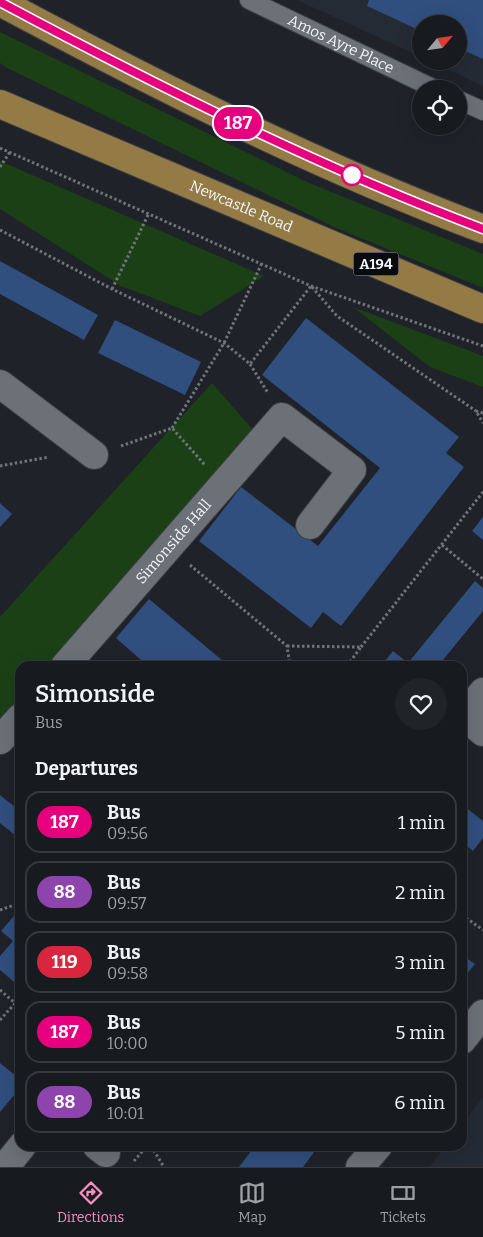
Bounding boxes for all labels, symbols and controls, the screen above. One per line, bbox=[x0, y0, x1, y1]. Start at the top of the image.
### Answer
street label: Amos Ayre Place bbox=[285, 11, 397, 77]
north arrow bbox=[412, 15, 468, 70]
map controls bbox=[412, 15, 467, 135]
button: locate bbox=[412, 80, 467, 135]
line badge: 187 bbox=[209, 107, 267, 139]
text: 187 bbox=[224, 112, 252, 134]
unlabelled marker bbox=[341, 164, 363, 186]
street label: Newcastle Road bbox=[187, 177, 296, 236]
road number: A194 bbox=[354, 252, 398, 276]
street label: Simonside Hall bbox=[132, 496, 215, 587]
button: heart bbox=[395, 678, 447, 730]
text: Simonside bbox=[35, 680, 155, 708]
text: Bus bbox=[35, 713, 63, 732]
text: Departures bbox=[35, 757, 138, 780]
text: Bus bbox=[107, 801, 141, 824]
text: 187 bbox=[50, 811, 79, 833]
text: 1 min bbox=[398, 811, 445, 834]
text: 09:56 bbox=[107, 824, 148, 843]
text: Bus bbox=[107, 871, 141, 894]
text: 88 bbox=[54, 881, 75, 903]
text: 2 min bbox=[395, 881, 445, 904]
text: 09:57 bbox=[107, 894, 146, 913]
text: Bus bbox=[107, 941, 141, 964]
text: 119 bbox=[51, 951, 78, 973]
text: 3 min bbox=[395, 951, 445, 974]
text: 09:58 bbox=[107, 964, 148, 983]
text: Bus bbox=[107, 1011, 141, 1034]
text: 187 bbox=[50, 1021, 79, 1043]
text: 5 min bbox=[395, 1021, 445, 1044]
text: 10:00 bbox=[107, 1034, 148, 1053]
text: Bus bbox=[107, 1081, 141, 1104]
text: 88 bbox=[54, 1091, 75, 1113]
text: 6 min bbox=[394, 1091, 445, 1114]
text: 10:01 bbox=[107, 1104, 144, 1123]
tab: Directions bbox=[57, 1179, 124, 1226]
tab: Map bbox=[238, 1179, 266, 1226]
tab: Tickets bbox=[380, 1179, 426, 1226]

